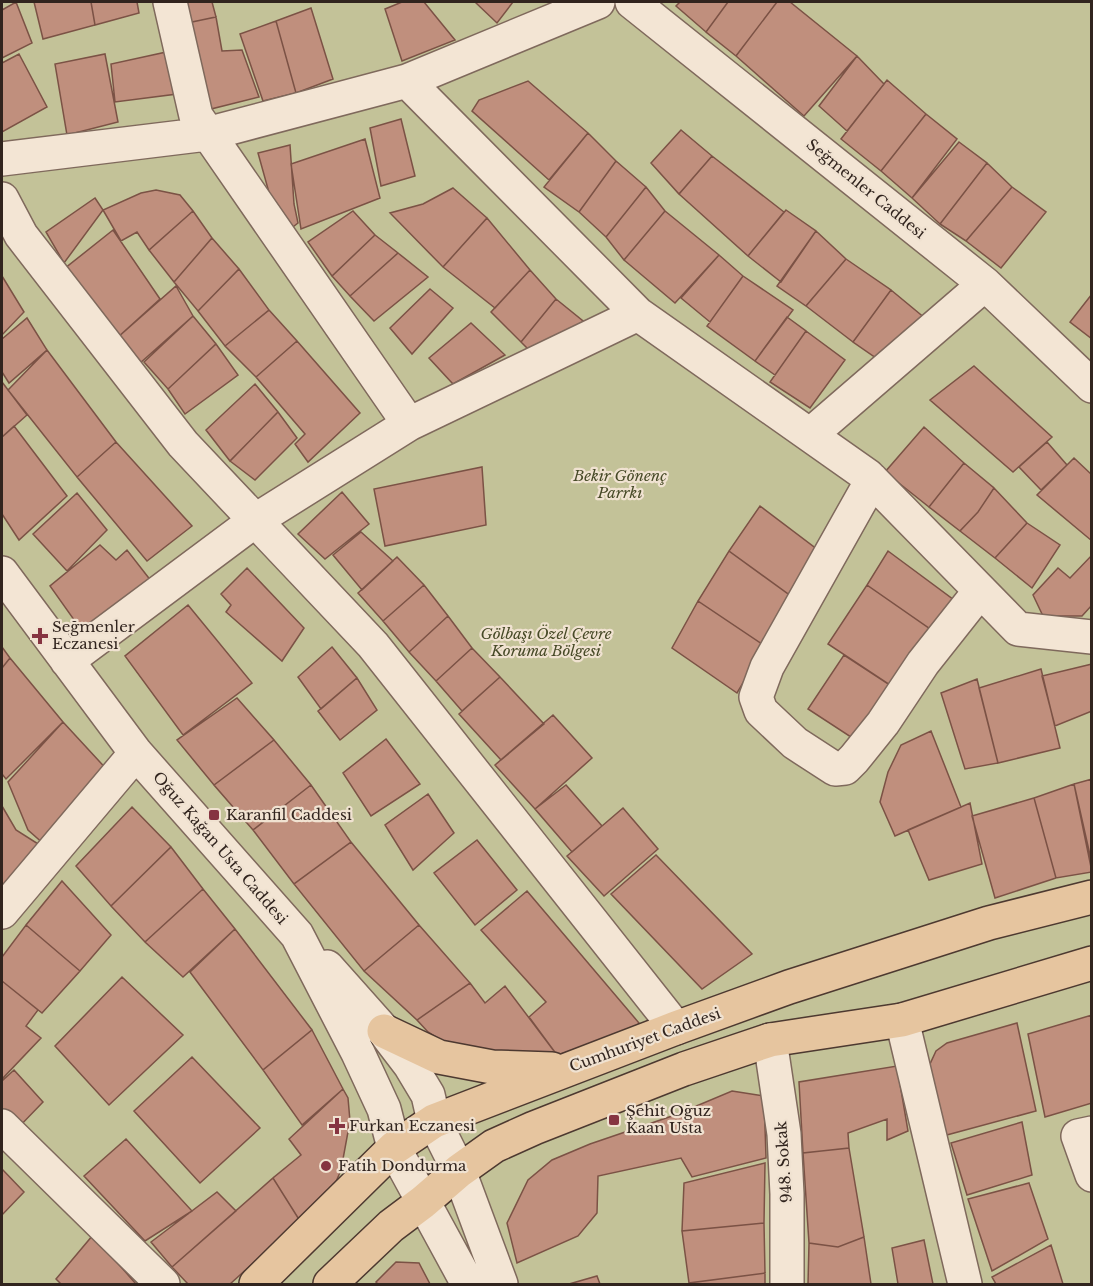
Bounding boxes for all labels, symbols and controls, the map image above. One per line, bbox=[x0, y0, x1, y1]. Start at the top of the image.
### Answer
street label: Seğmenler Caddesi bbox=[803, 135, 930, 243]
park label: Bekir Gönenç Parrkı bbox=[572, 466, 667, 502]
place label: Seğmenler Eczanesi bbox=[52, 617, 136, 653]
park label: Gölbaşı Özel Çevre Koruma Bölgesi bbox=[481, 624, 612, 660]
marker: Seğmenler Eczanesi bbox=[33, 629, 47, 643]
street label: Oğuz Kağan Usta Caddesi bbox=[149, 767, 292, 928]
place label: Karanfil Caddesi bbox=[226, 805, 352, 824]
marker: Karanfil Caddesi bbox=[207, 808, 221, 822]
street label: Cumhuriyet Caddesi bbox=[567, 1003, 723, 1076]
place label: Şehit Oğuz Kaan Usta bbox=[626, 1101, 711, 1137]
marker: Şehit Oğuz Kaan Usta bbox=[607, 1113, 621, 1127]
place label: Furkan Eczanesi bbox=[349, 1116, 475, 1135]
marker: Furkan Eczanesi bbox=[330, 1119, 344, 1133]
street label: 948. Sokak bbox=[771, 1120, 796, 1204]
place label: Fatih Dondurma bbox=[338, 1156, 467, 1175]
marker: Fatih Dondurma bbox=[319, 1159, 333, 1173]

